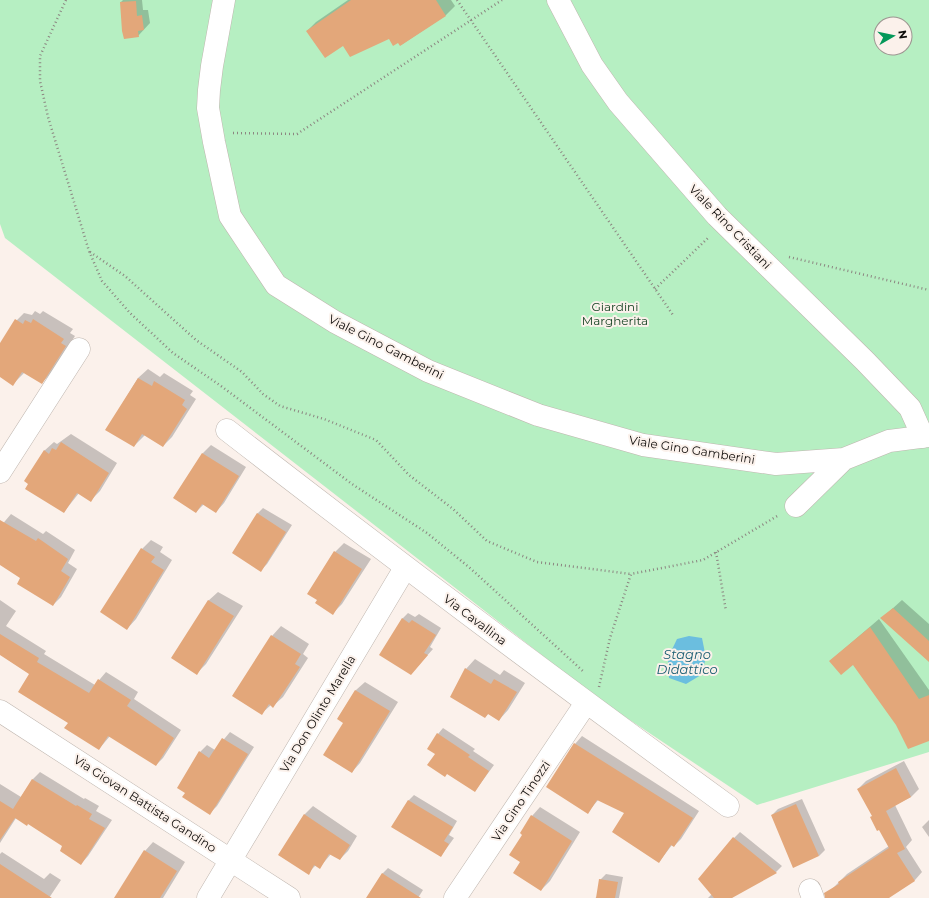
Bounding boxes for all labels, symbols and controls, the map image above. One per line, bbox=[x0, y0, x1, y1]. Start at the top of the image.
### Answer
north arrow bbox=[873, 16, 913, 56]
text: N bbox=[895, 29, 910, 40]
street label: Viale Rino Cristiani bbox=[686, 181, 775, 272]
park label: Giardini Margherita bbox=[582, 299, 648, 328]
street label: Viale Gino Gamberini bbox=[326, 311, 446, 382]
street label: Viale Gino Gamberini bbox=[628, 432, 756, 467]
street label: Via Cavallina bbox=[441, 591, 510, 648]
water label: Stagno Didattico bbox=[656, 646, 718, 677]
street label: Via Don Olinto Marella bbox=[277, 652, 359, 775]
street label: Via Giovan Battista Gandino bbox=[71, 752, 219, 855]
street label: Via Gino Tinozzi bbox=[488, 758, 553, 844]

